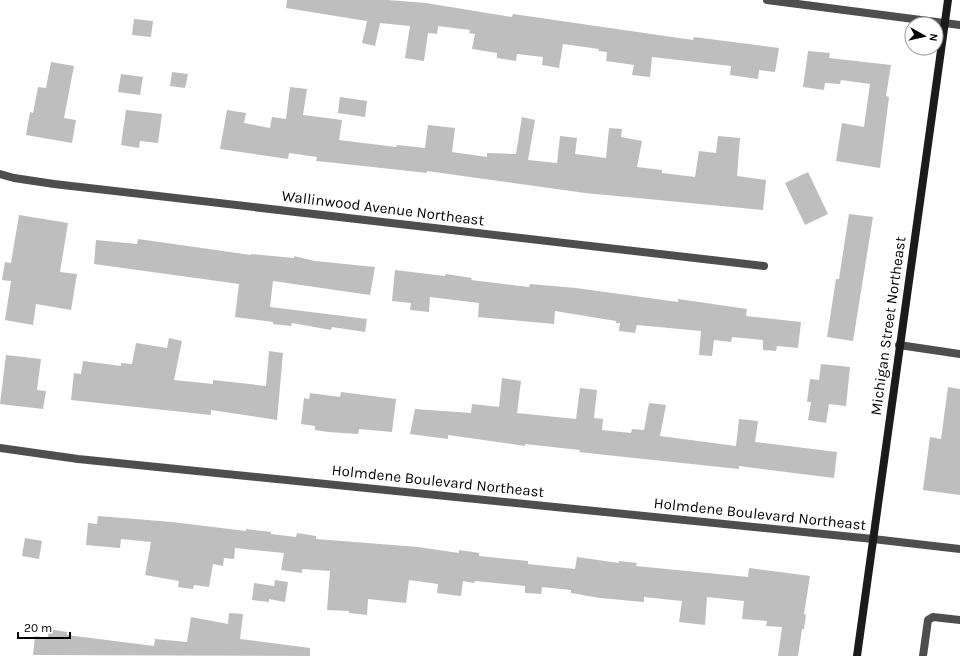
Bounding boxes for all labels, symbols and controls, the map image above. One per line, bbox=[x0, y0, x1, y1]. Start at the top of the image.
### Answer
north arrow bbox=[904, 16, 944, 56]
text: N bbox=[926, 33, 940, 42]
street label: Wallinwood Avenue Northeast bbox=[281, 187, 486, 229]
street label: Michigan Street Northeast bbox=[867, 235, 910, 417]
street label: Holmdene Boulevard Northeast bbox=[331, 461, 546, 501]
street label: Holmdene Boulevard Northeast bbox=[653, 494, 868, 534]
scale bar bbox=[18, 614, 70, 640]
text: 20 m bbox=[24, 621, 52, 635]

